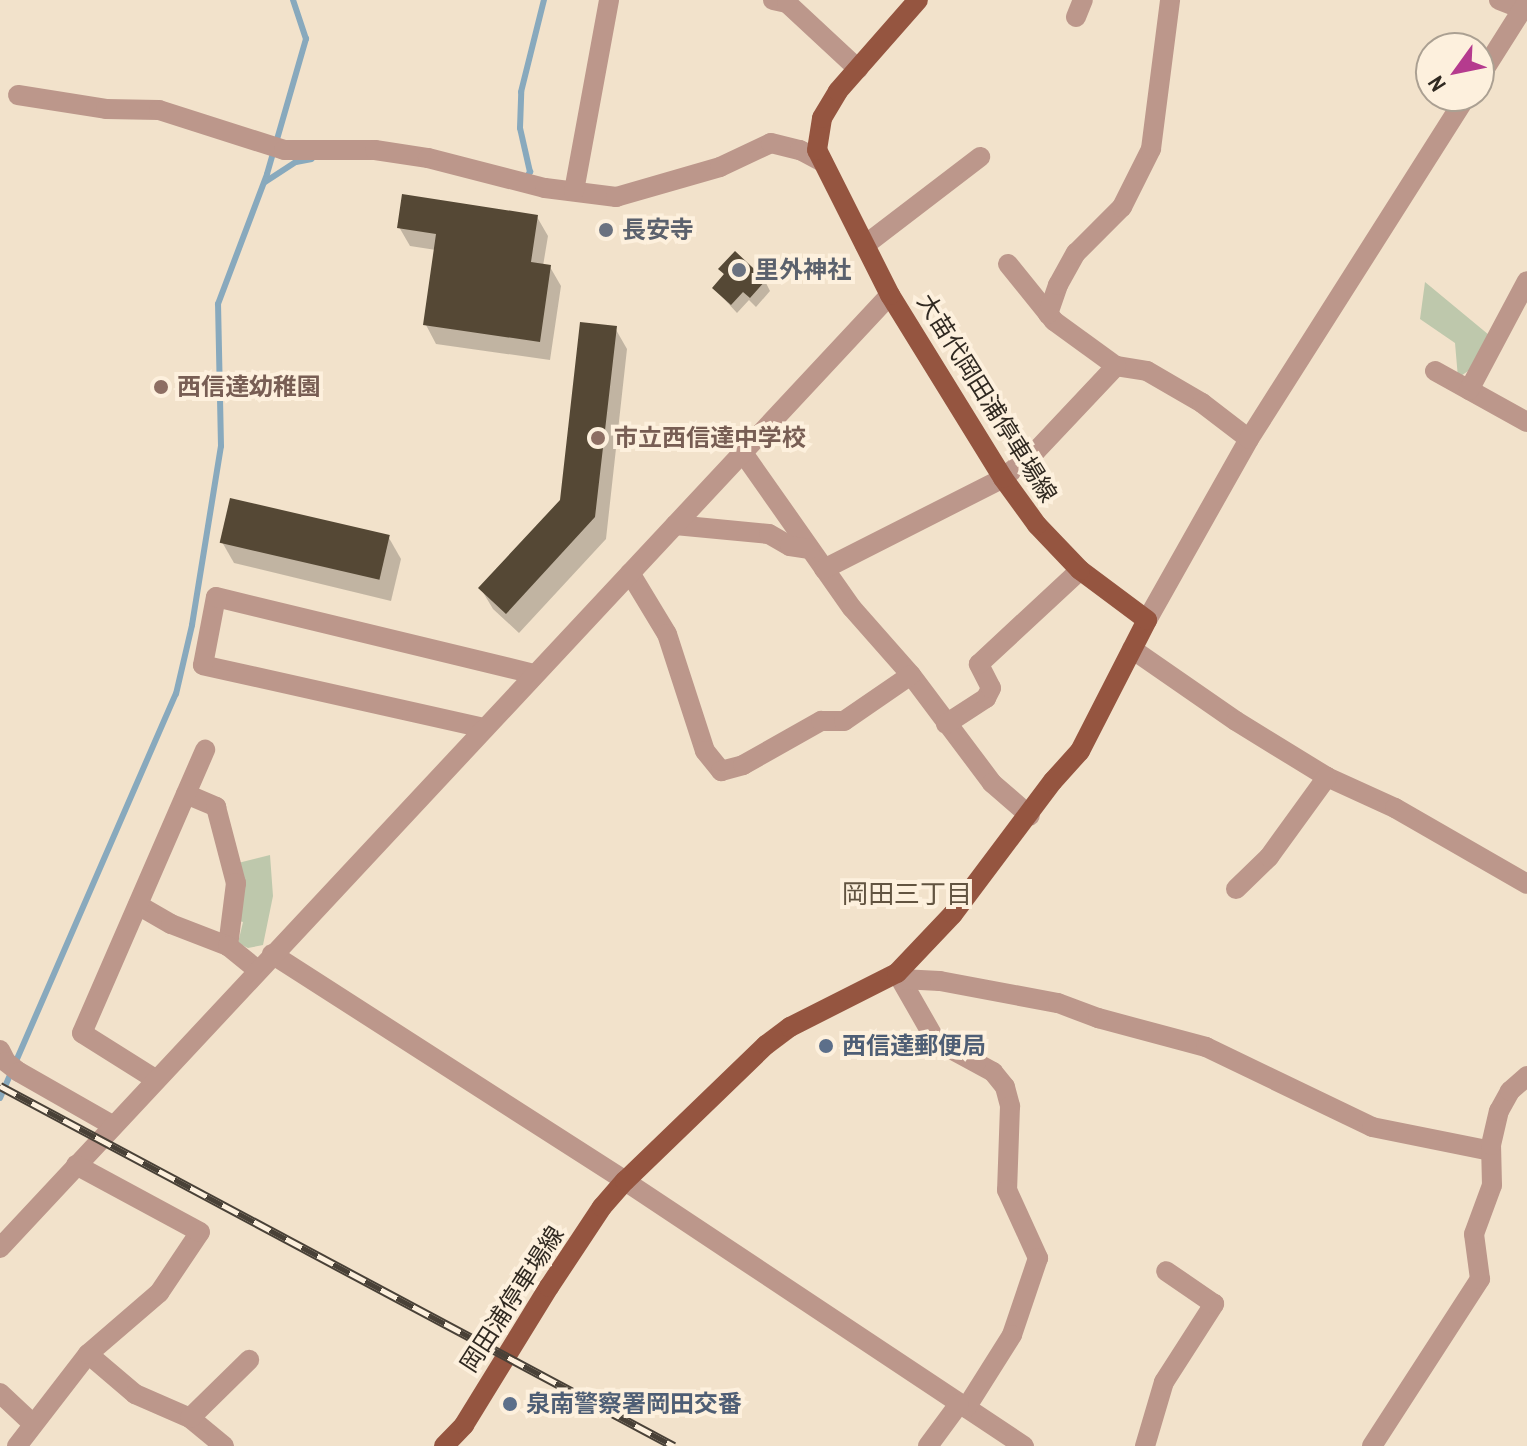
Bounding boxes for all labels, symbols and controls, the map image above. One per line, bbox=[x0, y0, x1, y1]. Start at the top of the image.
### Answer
north arrow bbox=[1415, 32, 1495, 112]
text: N bbox=[1420, 70, 1453, 98]
place label: 長安寺 bbox=[622, 216, 694, 244]
marker: 長安寺 bbox=[597, 221, 615, 239]
place label: 里外神社 bbox=[755, 256, 851, 284]
marker: 里外神社 bbox=[730, 261, 748, 279]
street label: 大苗代岡田浦停車場線 bbox=[911, 289, 1063, 507]
place label: 西信達幼稚園 bbox=[177, 373, 321, 401]
marker: 西信達幼稚園 bbox=[152, 378, 170, 396]
place label: 市立西信達中学校 bbox=[614, 424, 806, 452]
marker: 市立西信達中学校 bbox=[589, 429, 607, 447]
district label: 岡田三丁目 bbox=[842, 878, 972, 910]
place label: 西信達郵便局 bbox=[842, 1032, 986, 1060]
marker: 西信達郵便局 bbox=[817, 1037, 835, 1055]
street label: 岡田浦停車場線 bbox=[454, 1221, 570, 1377]
place label: 泉南警察署岡田交番 bbox=[526, 1390, 742, 1418]
marker: 泉南警察署岡田交番 bbox=[501, 1395, 519, 1413]

